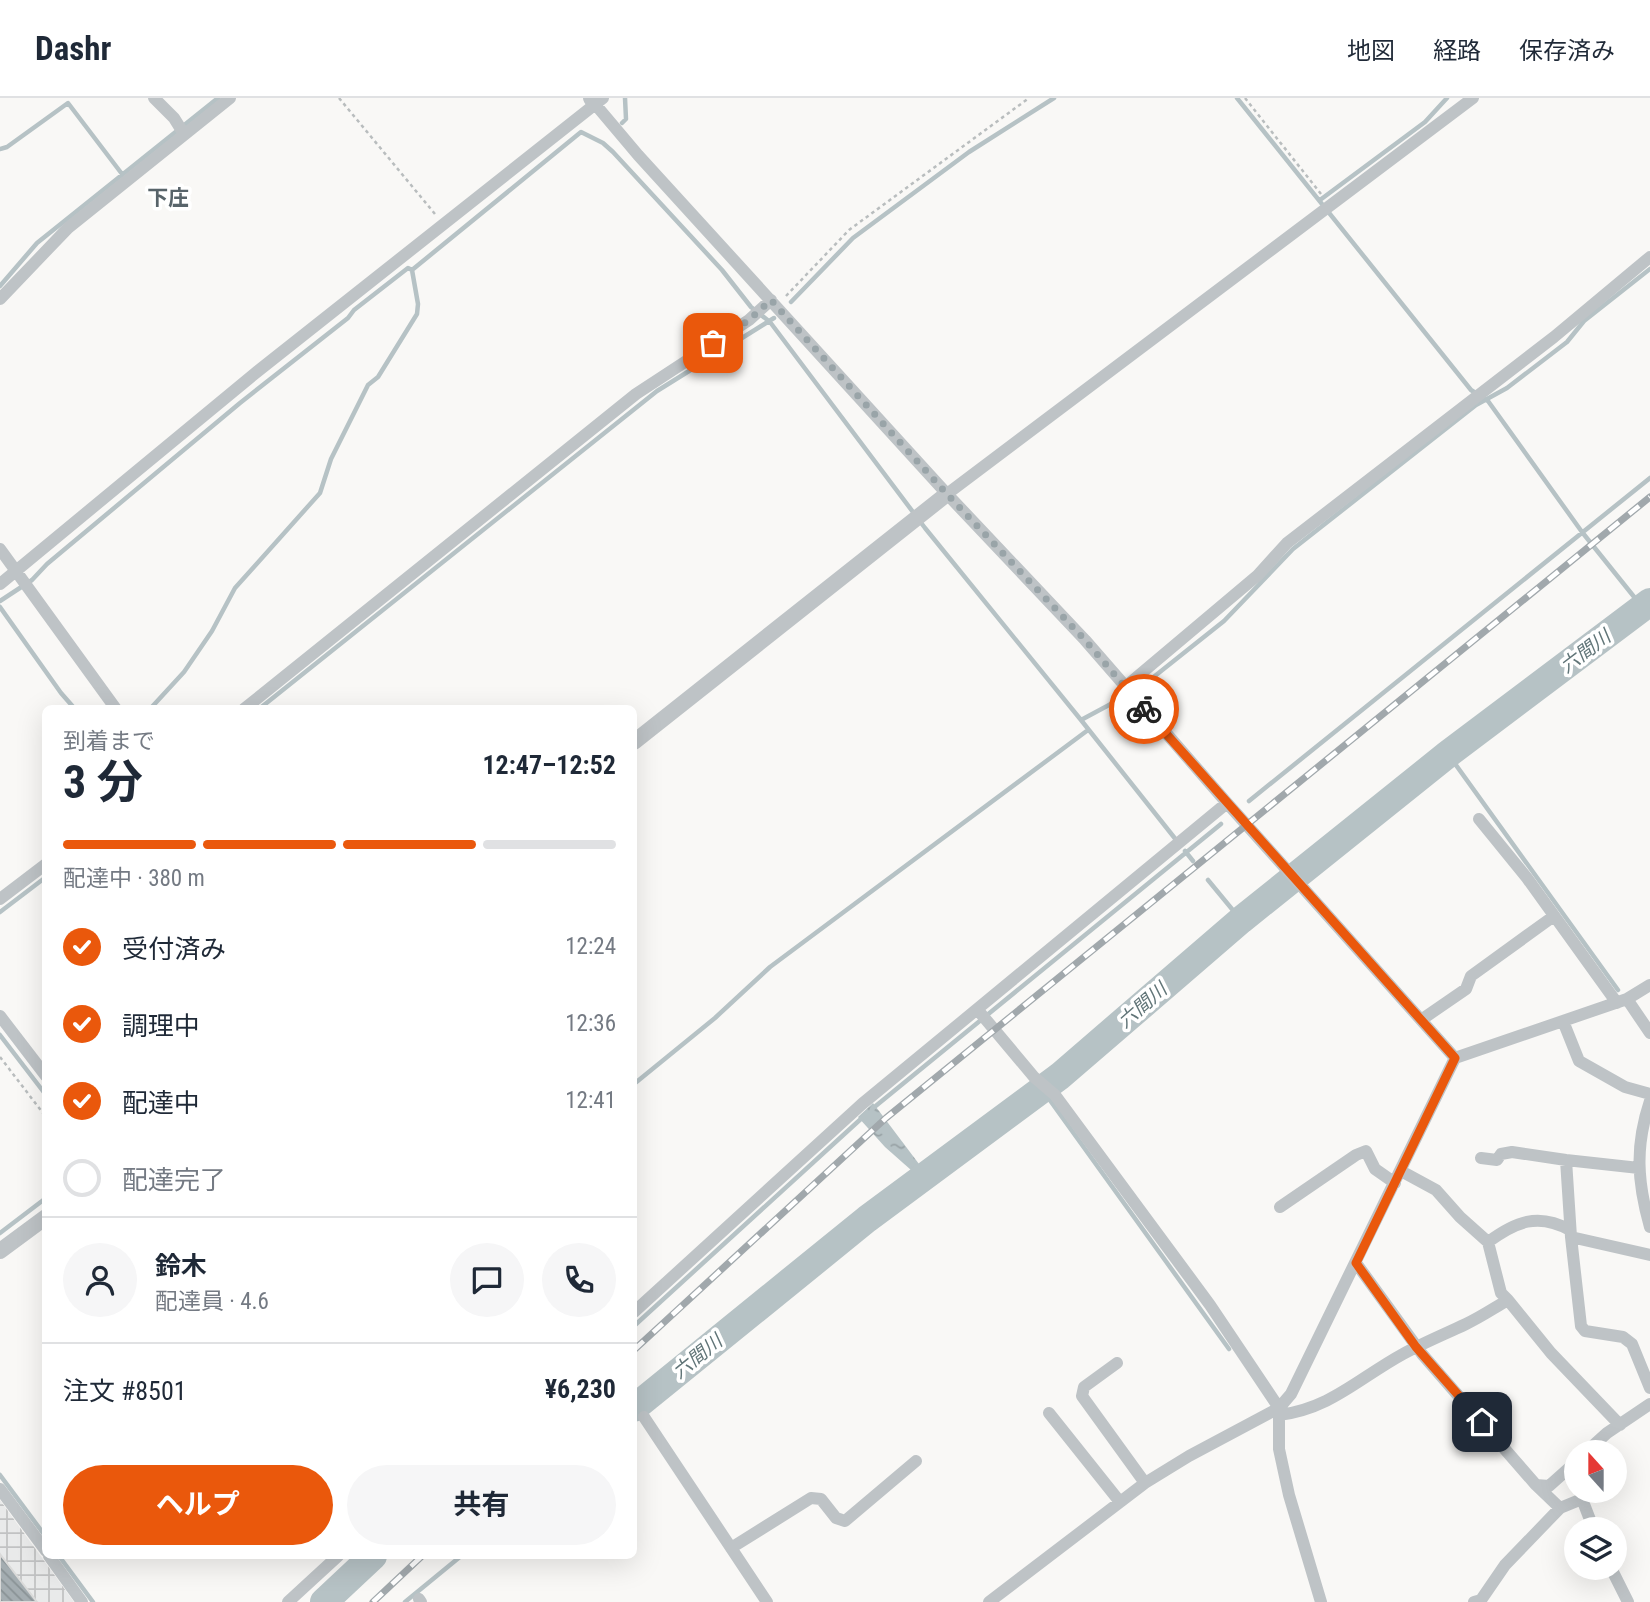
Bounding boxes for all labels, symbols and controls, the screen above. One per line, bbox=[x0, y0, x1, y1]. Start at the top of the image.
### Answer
text: Dashr bbox=[35, 29, 111, 68]
text: 地図 bbox=[1347, 37, 1395, 65]
text: 経路 bbox=[1433, 37, 1481, 65]
text: 保存済み bbox=[1519, 37, 1615, 65]
district label: 下庄 bbox=[147, 186, 189, 210]
pin bbox=[683, 313, 743, 373]
icon: bag bbox=[694, 324, 732, 362]
water label: 六間川 bbox=[1556, 624, 1617, 678]
courier bbox=[1109, 674, 1179, 744]
icon: bike bbox=[1125, 690, 1163, 728]
text: 到着まで bbox=[63, 728, 155, 755]
text: 12:47–12:52 bbox=[482, 750, 616, 780]
text: 3 分 bbox=[63, 755, 143, 809]
text: 配達中 · 380 m bbox=[63, 865, 205, 892]
icon: check bbox=[63, 928, 101, 966]
text: 12:24 bbox=[565, 933, 616, 960]
text: 受付済み bbox=[122, 934, 226, 964]
water label: 六間川 bbox=[1113, 977, 1173, 1033]
icon: check bbox=[63, 1005, 101, 1043]
text: 12:36 bbox=[565, 1010, 616, 1037]
text: 調理中 bbox=[122, 1011, 200, 1041]
icon: check bbox=[63, 1082, 101, 1120]
text: 12:41 bbox=[565, 1087, 616, 1114]
text: 配達中 bbox=[122, 1088, 200, 1118]
text: 配達完了 bbox=[122, 1165, 226, 1195]
button: person bbox=[63, 1243, 137, 1317]
button: chat bbox=[450, 1243, 524, 1317]
button: phone bbox=[542, 1243, 616, 1317]
text: 鈴木 bbox=[155, 1251, 207, 1281]
text: 配達員 · 4.6 bbox=[155, 1288, 269, 1315]
water label: 六間川 bbox=[668, 1328, 728, 1383]
text: ¥6,230 bbox=[545, 1374, 616, 1404]
text: 注文 #8501 bbox=[63, 1376, 187, 1406]
pin bbox=[1452, 1392, 1512, 1452]
icon: home bbox=[1463, 1403, 1501, 1441]
north arrow bbox=[1564, 1440, 1628, 1503]
map controls bbox=[1564, 1440, 1627, 1580]
button: ヘルプ bbox=[63, 1465, 333, 1545]
button: 共有 bbox=[347, 1465, 616, 1545]
button: layers bbox=[1564, 1517, 1627, 1580]

